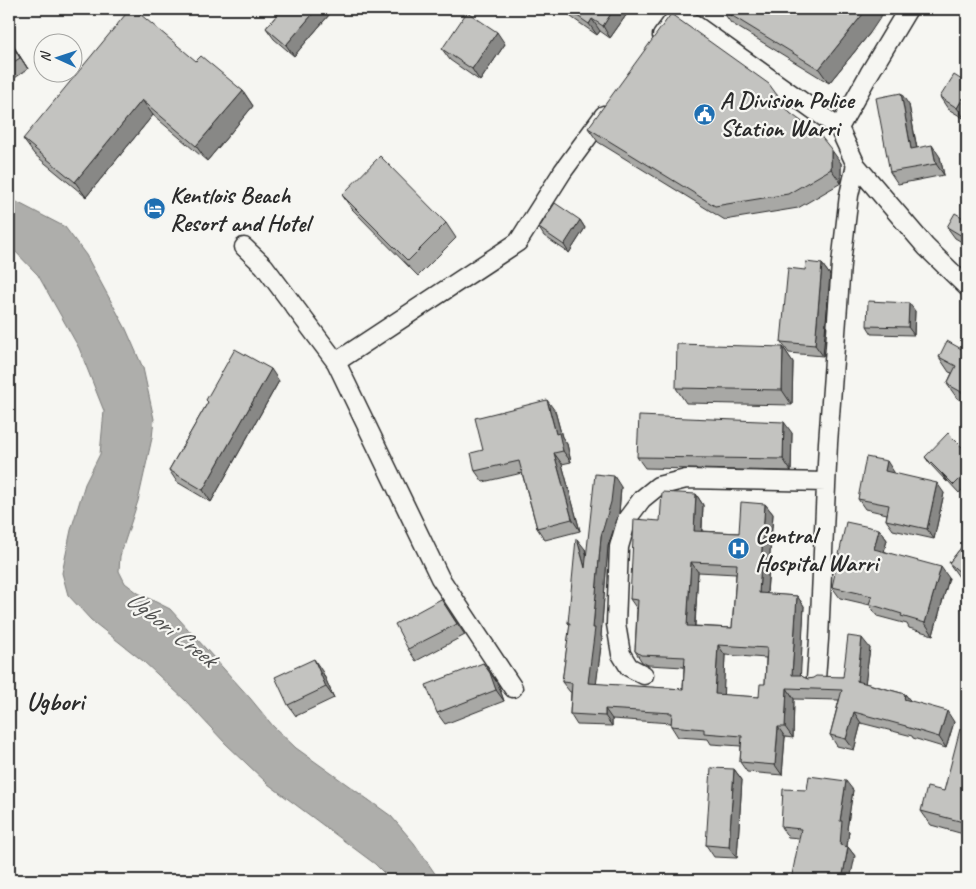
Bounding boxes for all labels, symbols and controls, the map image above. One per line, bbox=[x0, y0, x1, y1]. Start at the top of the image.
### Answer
north arrow bbox=[32, 32, 82, 82]
text: N bbox=[37, 50, 54, 62]
place label: A Division Police Station Warri bbox=[720, 85, 856, 143]
public building icon: A Division Police Station Warri bbox=[692, 102, 716, 126]
place label: Kentlois Beach Resort and Hotel bbox=[170, 180, 314, 238]
hotel icon: Kentlois Beach Resort and Hotel bbox=[142, 197, 166, 221]
place label: Central Hospital Warri bbox=[755, 520, 881, 578]
hospital icon: Central Hospital Warri bbox=[727, 537, 751, 561]
water label: Ugbori Creek bbox=[119, 583, 226, 677]
district label: Ugbori bbox=[26, 685, 87, 718]

